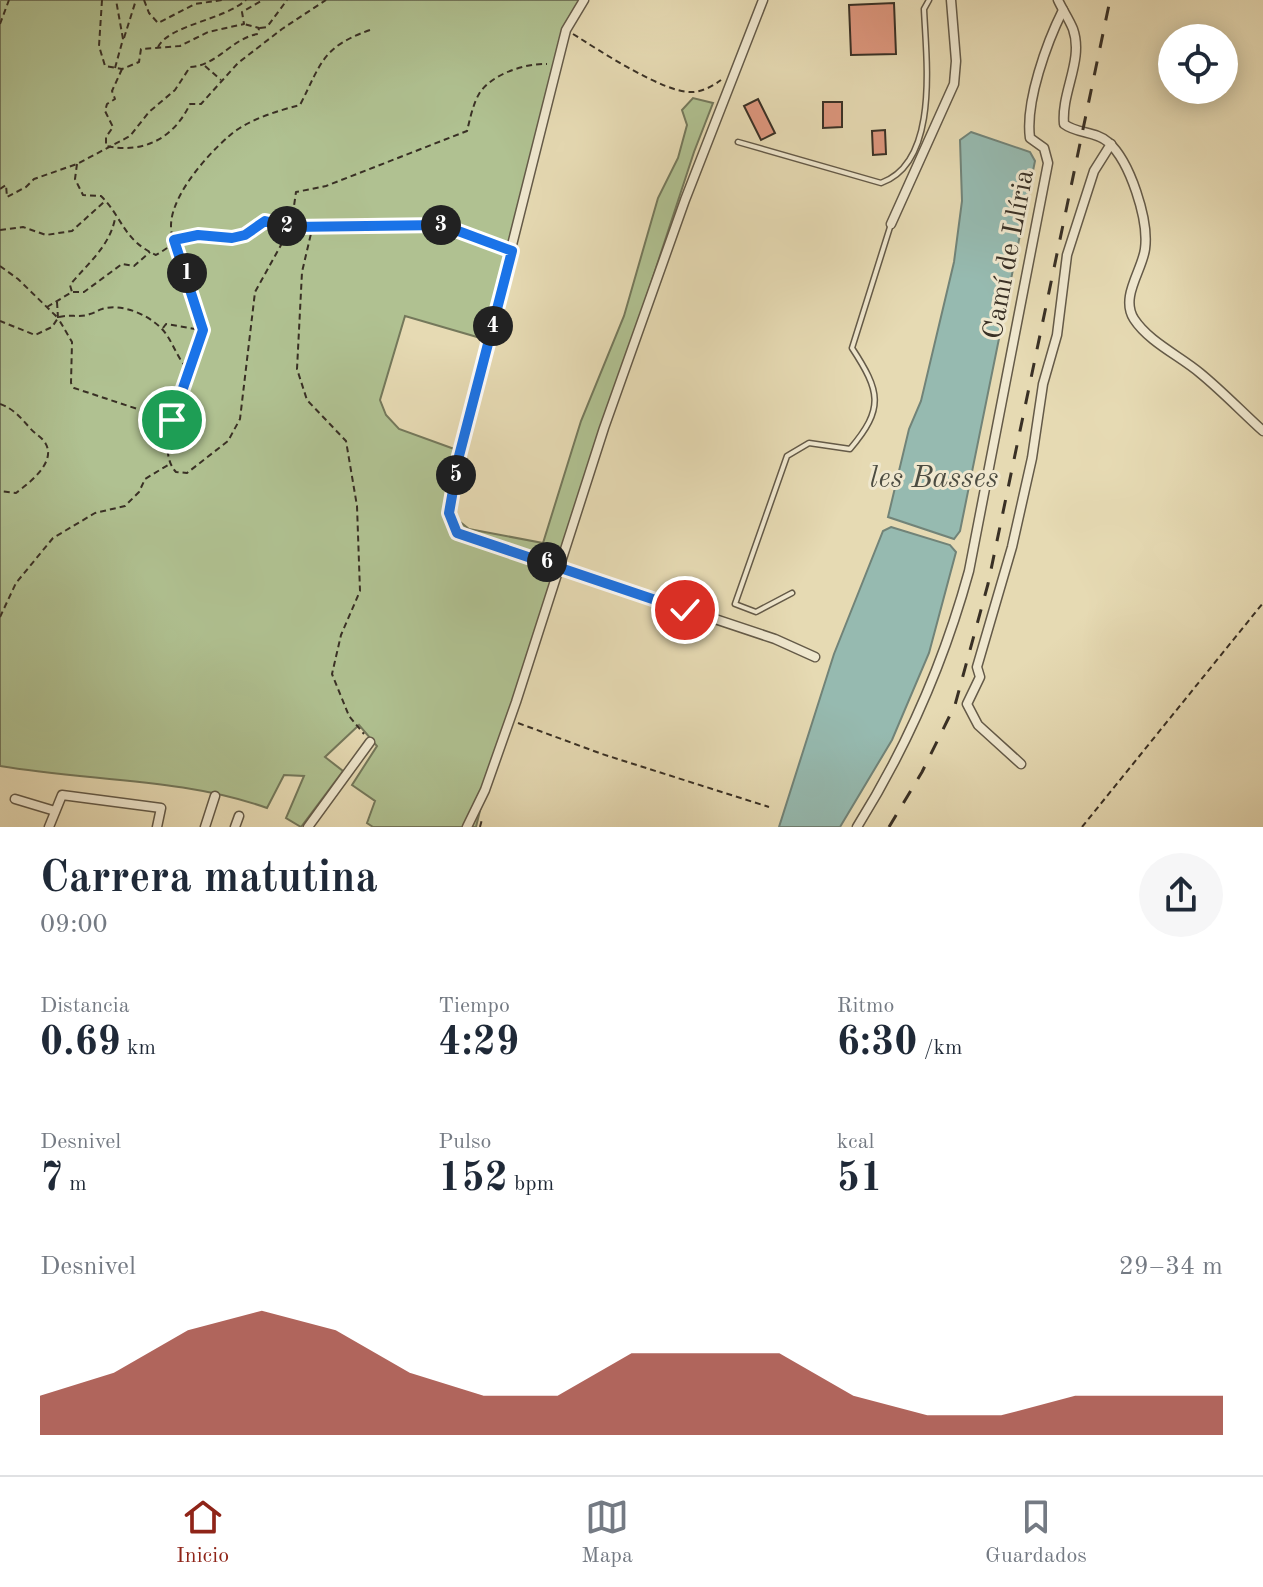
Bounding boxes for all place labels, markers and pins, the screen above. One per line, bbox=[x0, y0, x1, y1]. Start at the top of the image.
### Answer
pin: 3 bbox=[421, 205, 461, 245]
pin: 2 bbox=[267, 206, 307, 246]
pin: 1 bbox=[167, 253, 207, 293]
pin: 4 bbox=[473, 306, 513, 346]
pin bbox=[138, 386, 206, 454]
pin: 5 bbox=[436, 455, 476, 495]
pin: 6 bbox=[527, 542, 567, 582]
pin bbox=[651, 576, 719, 644]

